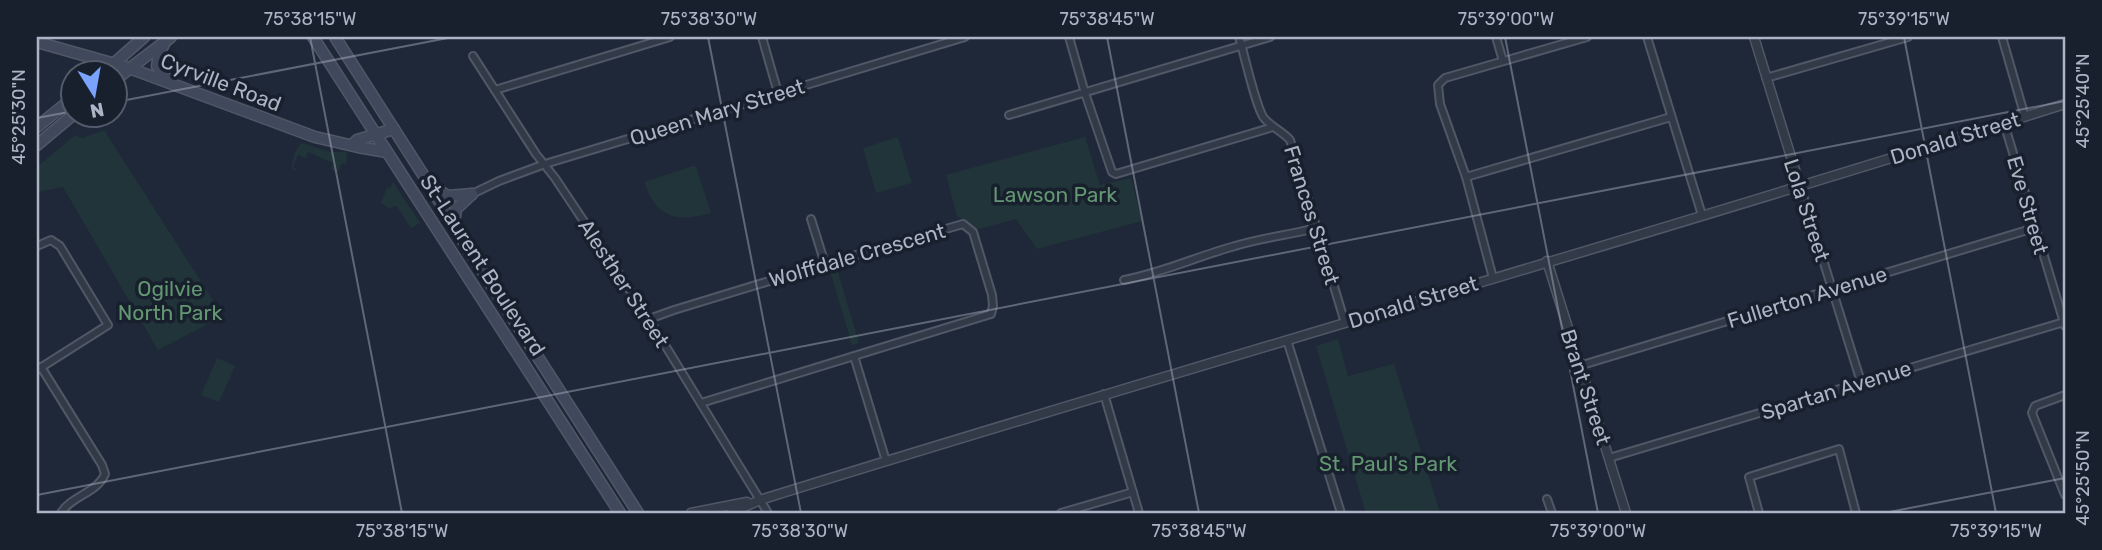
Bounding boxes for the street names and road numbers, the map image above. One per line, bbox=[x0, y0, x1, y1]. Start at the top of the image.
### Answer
street label: Cyrville Road bbox=[157, 48, 285, 116]
street label: Queen Mary Street bbox=[627, 74, 807, 150]
street label: Donald Street bbox=[1887, 106, 2023, 170]
street label: Frances Street bbox=[1279, 142, 1345, 288]
street label: Eve Street bbox=[2002, 153, 2054, 257]
street label: Lola Street bbox=[1779, 156, 1835, 264]
street label: St-Laurent Boulevard bbox=[415, 170, 551, 360]
street label: Alesther Street bbox=[573, 214, 675, 352]
street label: Wolffdale Crescent bbox=[766, 218, 948, 292]
street label: Fullerton Avenue bbox=[1724, 261, 1890, 333]
street label: Donald Street bbox=[1345, 270, 1481, 334]
street label: Brant Street bbox=[1556, 326, 1616, 448]
street label: Spartan Avenue bbox=[1758, 355, 1914, 425]

